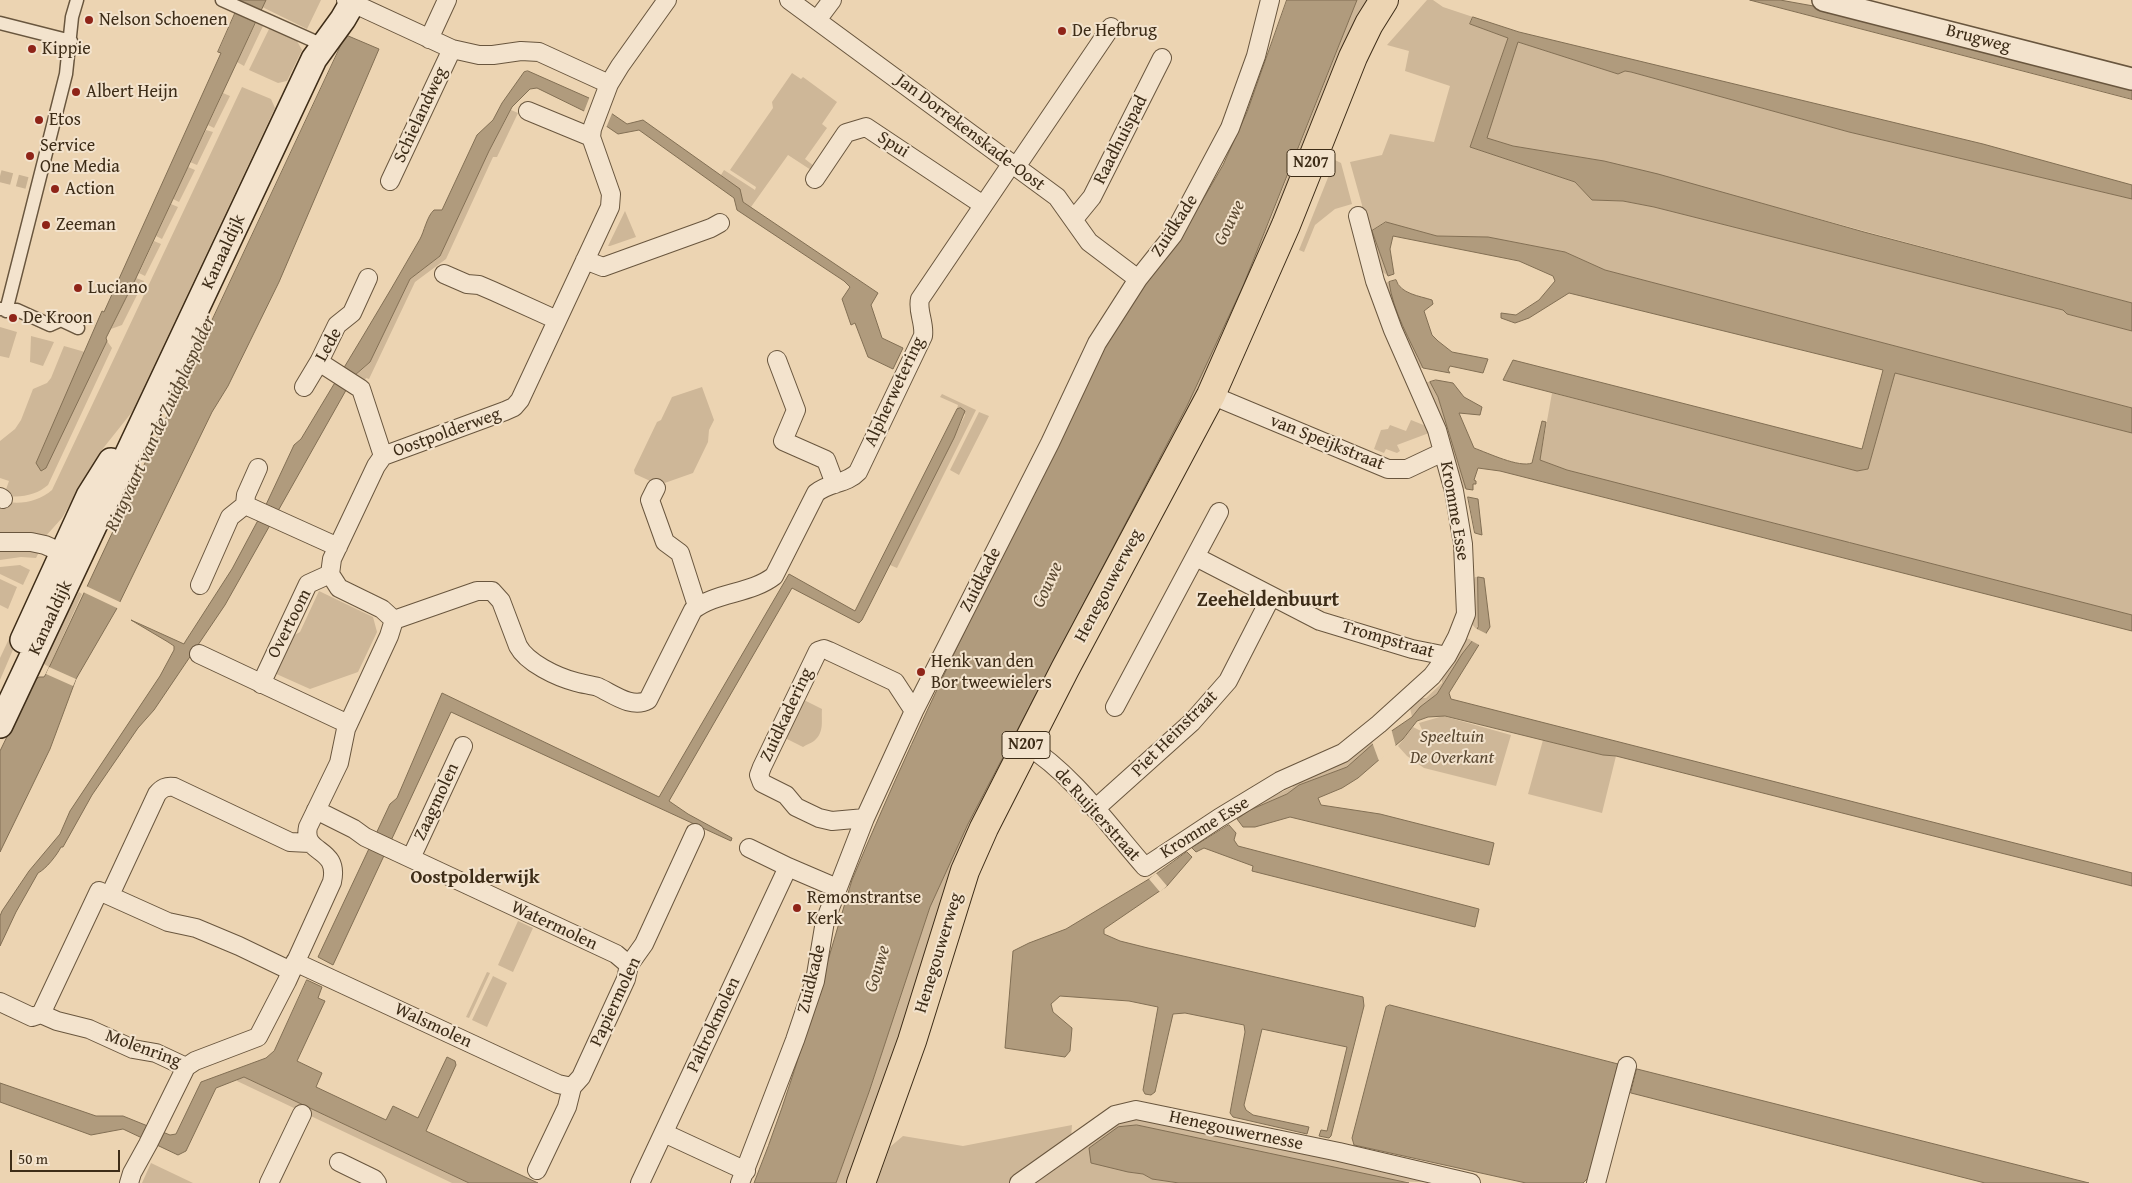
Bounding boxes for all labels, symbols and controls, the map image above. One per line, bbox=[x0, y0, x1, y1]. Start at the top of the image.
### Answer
place label: Nelson Schoenen bbox=[99, 9, 228, 31]
marker: Nelson Schoenen bbox=[83, 14, 95, 26]
place label: De Hefbrug bbox=[1072, 20, 1157, 42]
street label: Brugweg bbox=[1943, 20, 2013, 58]
marker: De Hefbrug bbox=[1056, 25, 1068, 37]
place label: Kippie bbox=[42, 38, 91, 60]
marker: Kippie bbox=[26, 43, 38, 55]
street label: Schielandweg bbox=[389, 64, 453, 166]
street label: Jan Dorrekenskade-Oost bbox=[891, 70, 1049, 196]
place label: Albert Heijn bbox=[86, 81, 178, 103]
marker: Albert Heijn bbox=[70, 86, 82, 98]
street label: Raadhuispad bbox=[1089, 92, 1153, 188]
place label: Etos bbox=[49, 109, 81, 131]
marker: Etos bbox=[33, 114, 45, 126]
street label: Spui bbox=[873, 127, 913, 163]
place label: Service One Media bbox=[40, 135, 120, 178]
marker: Service One Media bbox=[24, 150, 36, 162]
road number: N207 bbox=[1287, 150, 1335, 177]
place label: Action bbox=[65, 178, 115, 200]
marker: Action bbox=[49, 183, 61, 195]
street label: Zuidkade bbox=[1147, 191, 1203, 261]
water label: Gouwe bbox=[1209, 196, 1251, 250]
street label: Kanaaldijk bbox=[197, 211, 251, 293]
place label: Zeeman bbox=[56, 214, 116, 236]
marker: Zeeman bbox=[40, 219, 52, 231]
place label: Luciano bbox=[88, 277, 147, 299]
marker: Luciano bbox=[72, 282, 84, 294]
place label: De Kroon bbox=[23, 307, 93, 329]
marker: De Kroon bbox=[7, 312, 19, 324]
water label: Ringvaart van de Zuidplaspolder bbox=[101, 312, 221, 536]
street label: Lede bbox=[311, 324, 347, 366]
street label: Alpherwetering bbox=[860, 334, 930, 450]
street label: Oostpolderweg bbox=[390, 404, 504, 462]
street label: van Speijkstraat bbox=[1267, 410, 1387, 476]
street label: Kromme Esse bbox=[1435, 460, 1473, 562]
street label: Henegouwerweg bbox=[1070, 526, 1148, 646]
street label: Zuidkade bbox=[956, 544, 1006, 616]
water label: Gouwe bbox=[1028, 558, 1068, 612]
street label: Kanaaldijk bbox=[24, 577, 78, 659]
street label: Overtoom bbox=[263, 586, 317, 662]
district label: Zeeheldenbuurt bbox=[1197, 589, 1339, 613]
street label: Trompstraat bbox=[1339, 617, 1437, 663]
place label: Henk van den Bor tweewielers bbox=[931, 651, 1052, 694]
street label: Zuidkadering bbox=[756, 665, 818, 765]
marker: Henk van den Bor tweewielers bbox=[915, 666, 927, 678]
street label: Piet Heinstraat bbox=[1127, 686, 1223, 782]
park label: Speeltuin De Overkant bbox=[1410, 726, 1494, 769]
road number: N207 bbox=[1002, 732, 1050, 758]
street label: Zaagmolen bbox=[410, 760, 464, 844]
street label: de Ruijterstraat bbox=[1049, 764, 1145, 866]
street label: Kromme Esse bbox=[1157, 792, 1253, 864]
district label: Oostpolderwijk bbox=[410, 867, 540, 889]
place label: Remonstrantse Kerk bbox=[807, 887, 921, 930]
street label: Henegouwerweg bbox=[910, 890, 968, 1016]
street label: Watermolen bbox=[507, 897, 601, 955]
marker: Remonstrantse Kerk bbox=[791, 902, 803, 914]
street label: Zuidkade bbox=[793, 943, 831, 1015]
water label: Gouwe bbox=[860, 943, 896, 995]
street label: Papiermolen bbox=[586, 954, 646, 1050]
street label: Paltrokmolen bbox=[683, 974, 745, 1076]
street label: Walsmolen bbox=[391, 999, 475, 1053]
street label: Molenring bbox=[102, 1025, 184, 1073]
street label: Henegouwernesse bbox=[1167, 1106, 1305, 1156]
scale bar bbox=[12, 1140, 122, 1172]
text: 50 m bbox=[18, 1148, 48, 1169]

